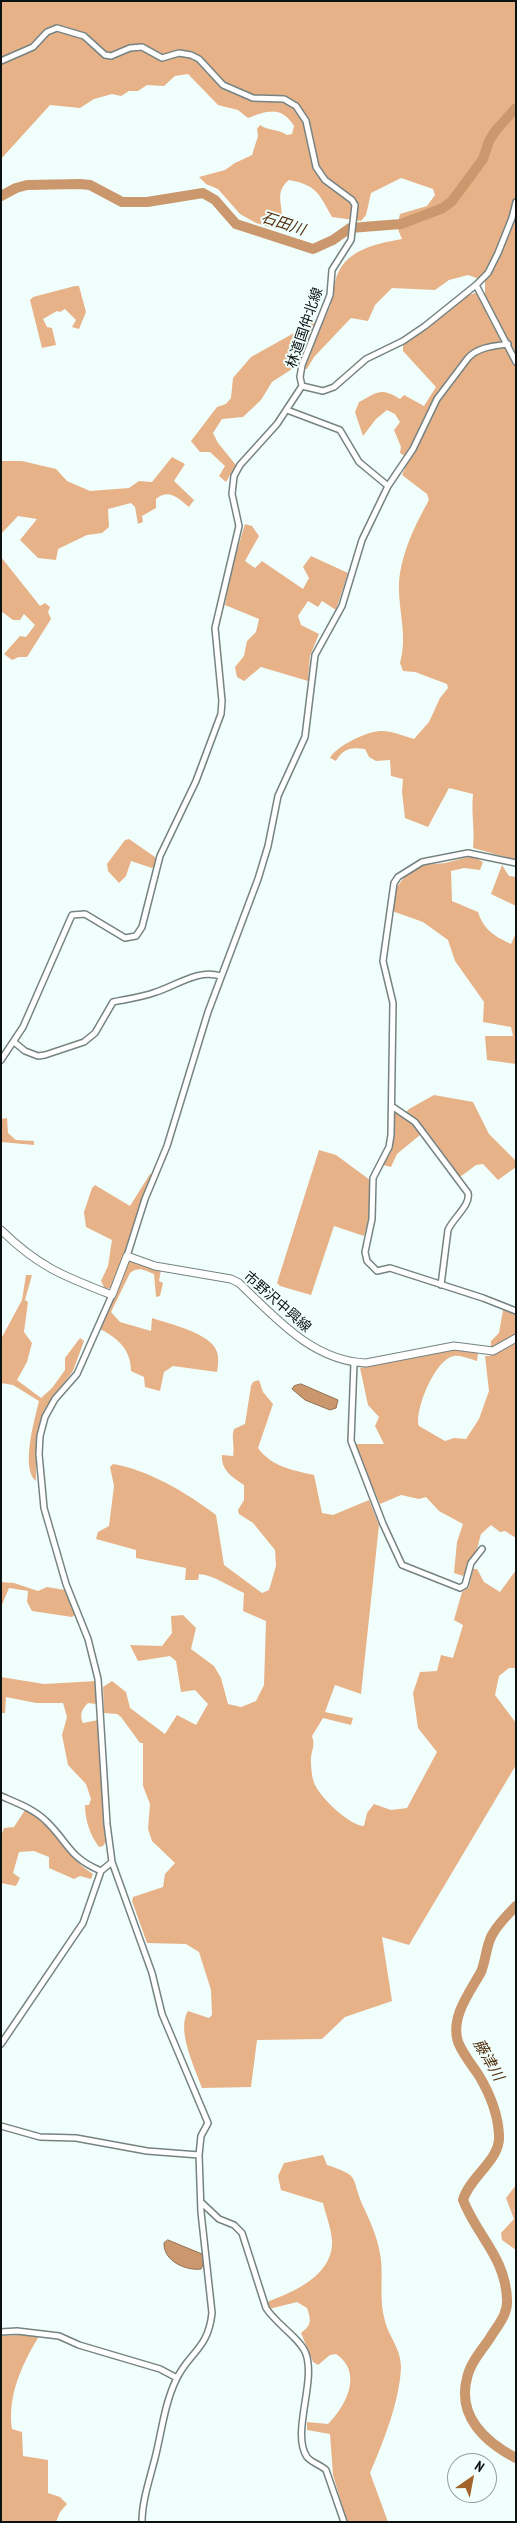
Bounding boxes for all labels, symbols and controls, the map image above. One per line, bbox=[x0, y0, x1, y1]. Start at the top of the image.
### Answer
water label: 石田川 bbox=[259, 208, 307, 240]
street label: 林道国仲北線 bbox=[283, 286, 327, 370]
street label: 市野沢中興線 bbox=[240, 1268, 314, 1336]
water label: 藤津川 bbox=[469, 2036, 507, 2084]
north arrow bbox=[447, 2453, 497, 2503]
text: N bbox=[472, 2457, 488, 2476]

